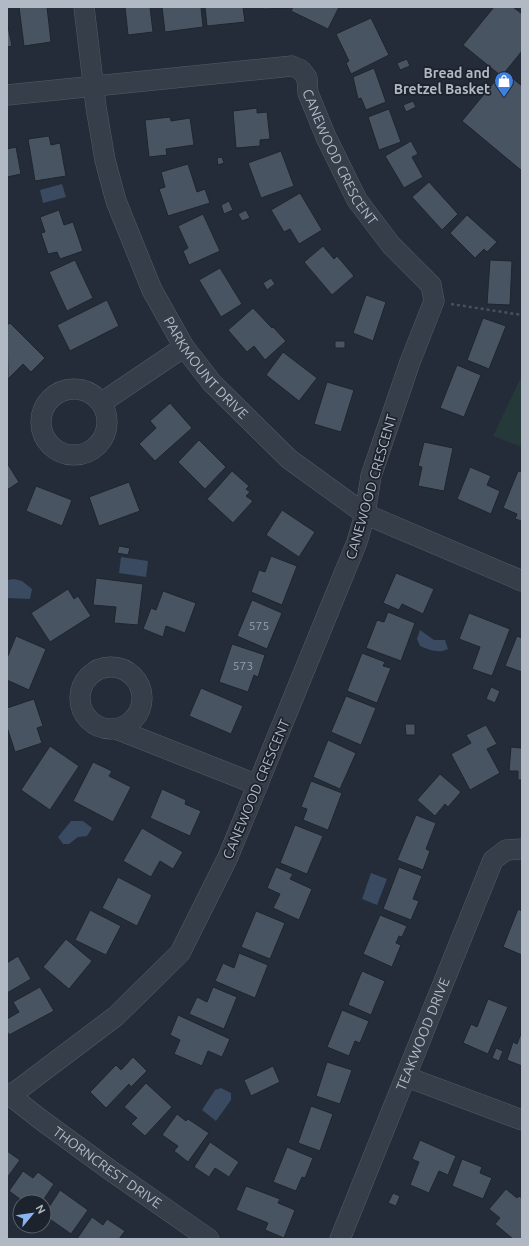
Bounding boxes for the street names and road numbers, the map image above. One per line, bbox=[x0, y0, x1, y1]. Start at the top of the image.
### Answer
street label: CANEWOOD CRESCENT bbox=[299, 87, 381, 228]
street label: PARKMOUNT DRIVE bbox=[161, 314, 252, 422]
street label: CANEWOOD CRESCENT bbox=[343, 412, 399, 561]
street label: CANEWOOD CRESCENT bbox=[219, 716, 293, 861]
street label: TEAKWOOD DRIVE bbox=[393, 975, 453, 1093]
street label: THORNCREST DRIVE bbox=[50, 1123, 165, 1212]

